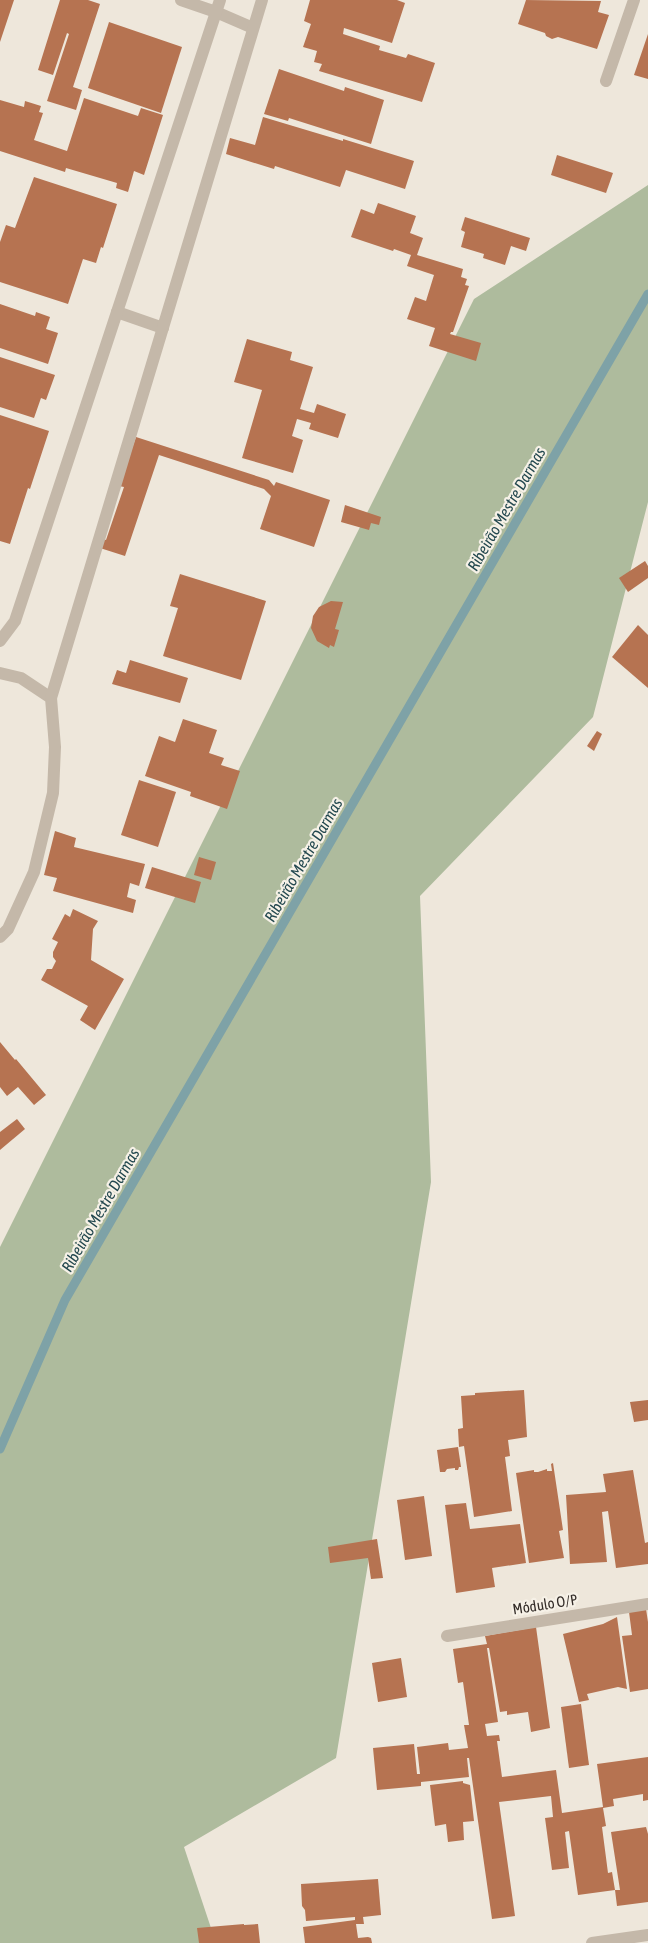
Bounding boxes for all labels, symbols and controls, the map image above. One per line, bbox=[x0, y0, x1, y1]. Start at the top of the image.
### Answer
water label: Ribeirão Mestre Darmas bbox=[463, 444, 549, 574]
water label: Ribeirão Mestre Darmas bbox=[260, 795, 346, 925]
water label: Ribeirão Mestre Darmas bbox=[57, 1145, 143, 1275]
street label: Módulo O/P bbox=[511, 1590, 579, 1618]

